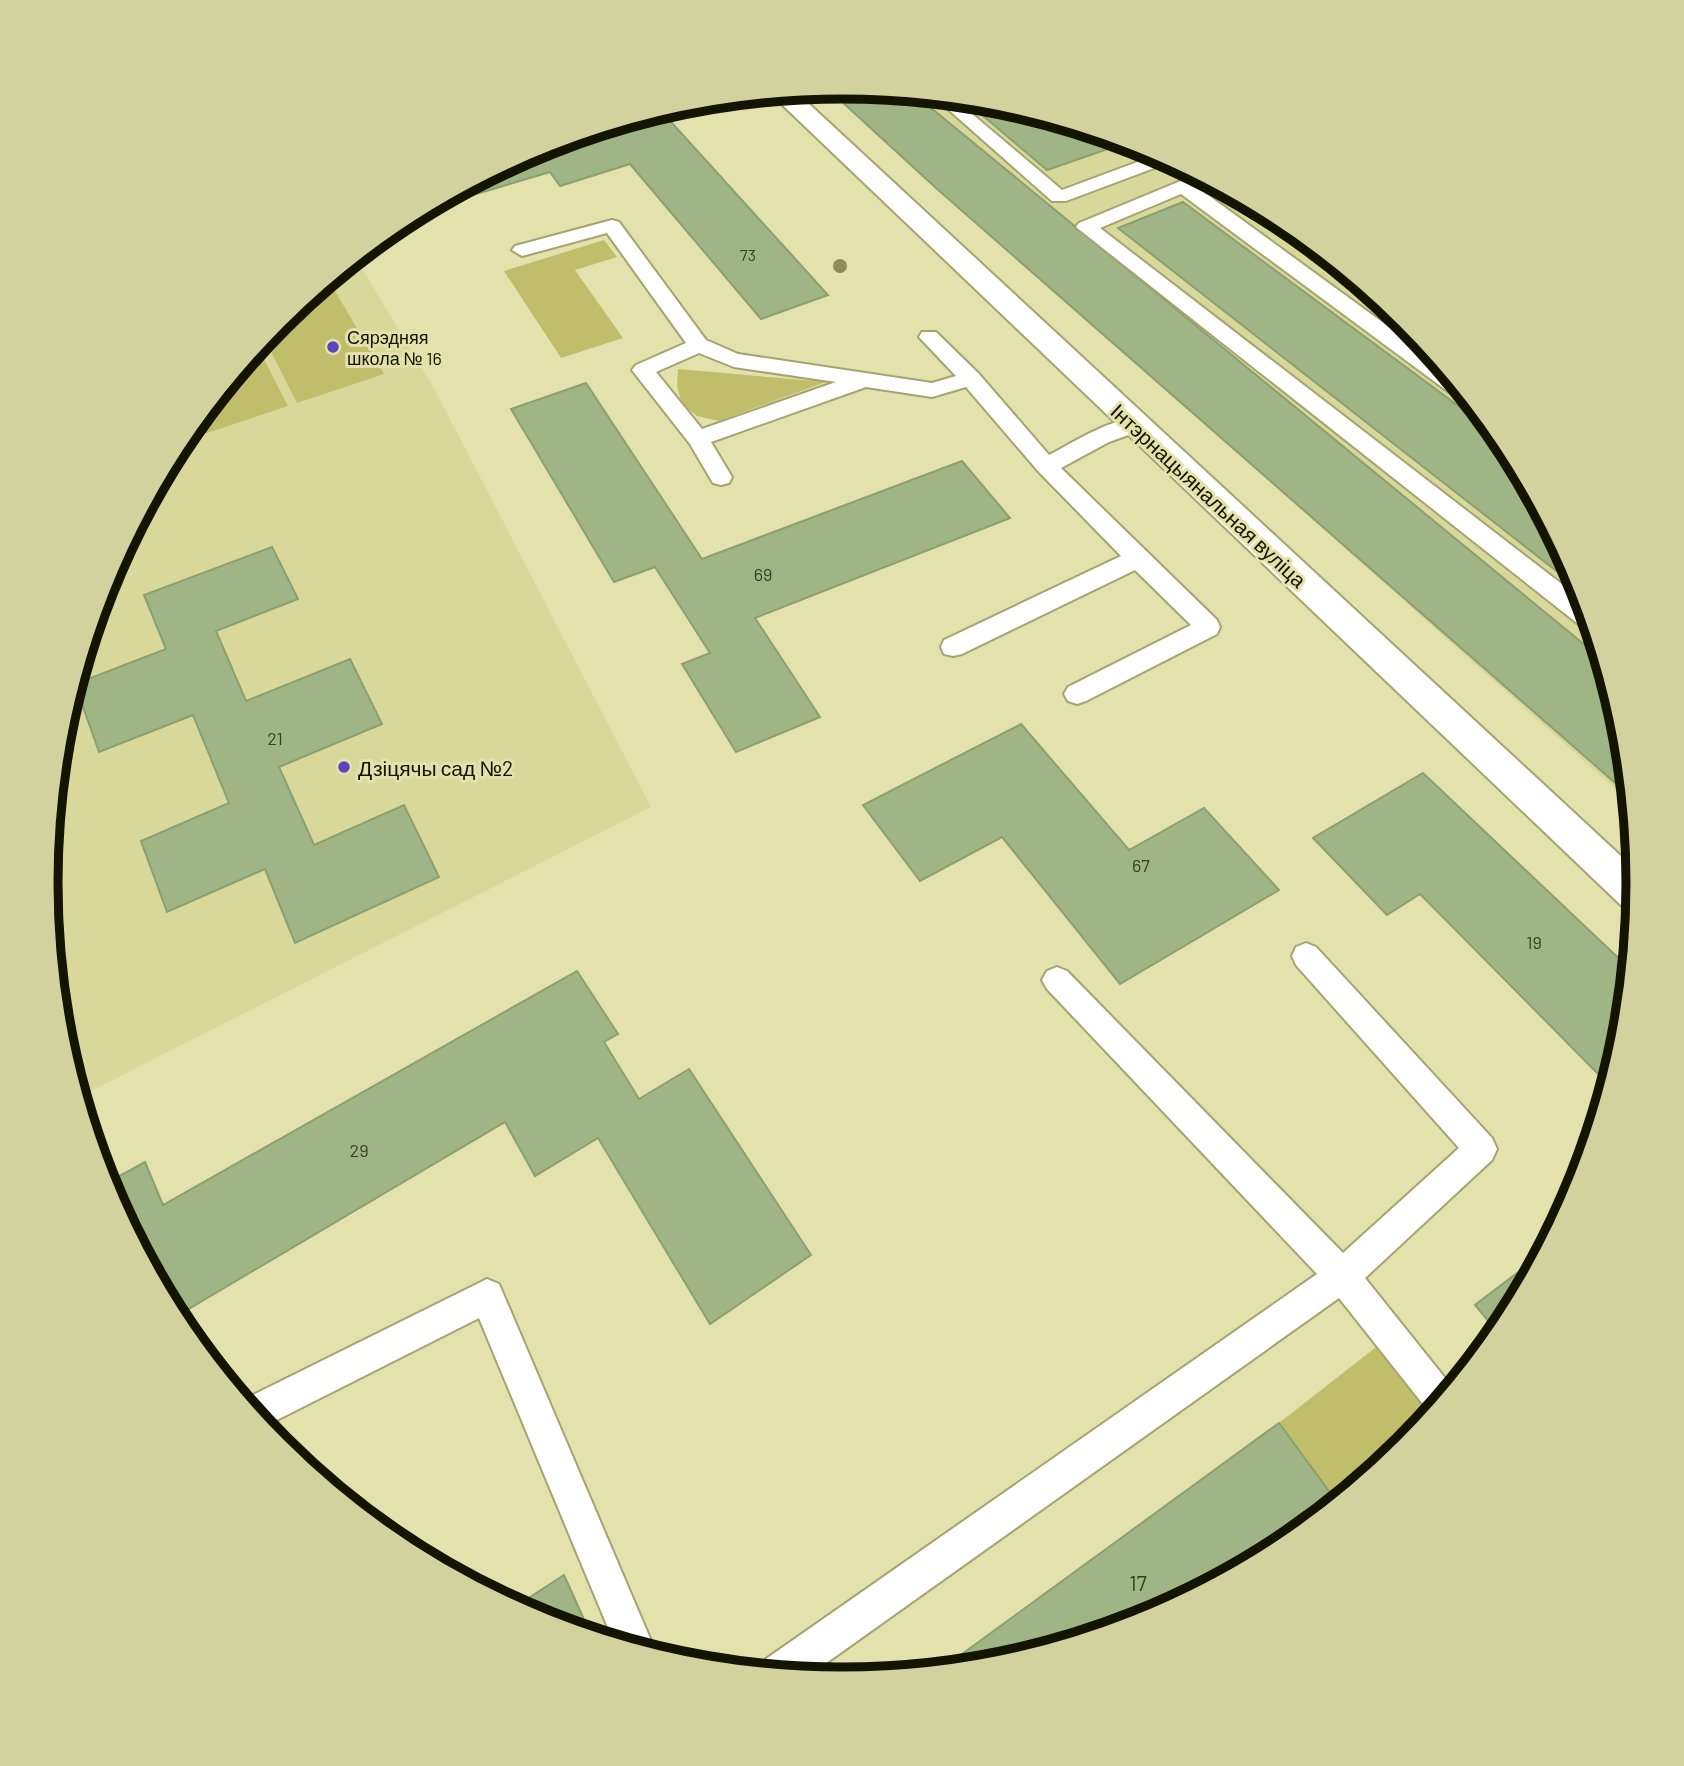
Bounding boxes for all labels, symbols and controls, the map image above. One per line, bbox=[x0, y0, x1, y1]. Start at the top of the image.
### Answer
house number: 73 bbox=[740, 245, 756, 264]
place label: Сярэдняя школа № 16 bbox=[347, 326, 442, 369]
marker: Сярэдняя школа № 16 bbox=[325, 339, 341, 355]
street label: Інтэрнацыянальная вуліца bbox=[1106, 398, 1312, 592]
house number: 69 bbox=[754, 563, 772, 585]
house number: 21 bbox=[267, 727, 283, 749]
place label: Дзіцячы сад №2 bbox=[358, 755, 513, 780]
marker: Дзіцячы сад №2 bbox=[336, 759, 352, 775]
house number: 67 bbox=[1132, 854, 1150, 876]
house number: 19 bbox=[1526, 931, 1542, 953]
house number: 29 bbox=[349, 1139, 369, 1161]
house number: 17 bbox=[1129, 1570, 1147, 1595]

